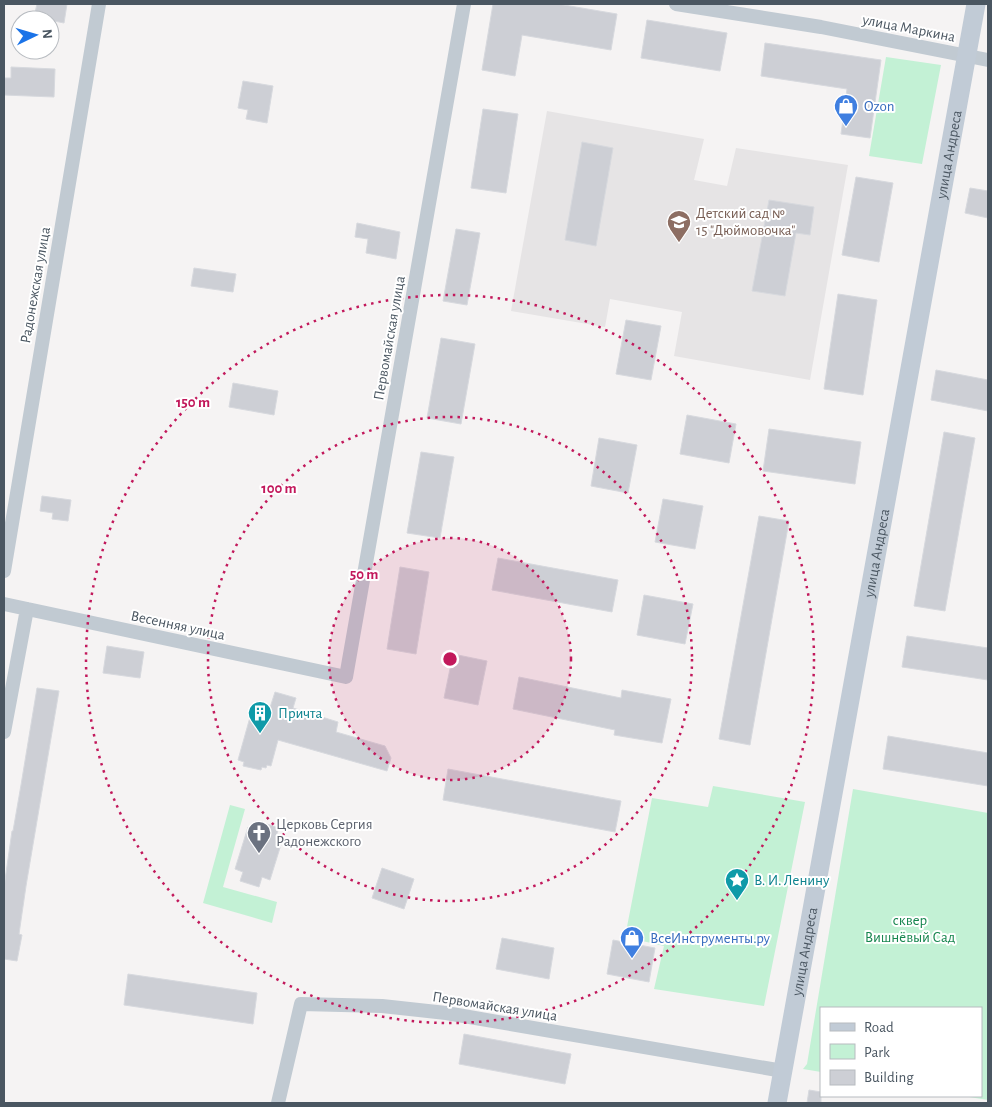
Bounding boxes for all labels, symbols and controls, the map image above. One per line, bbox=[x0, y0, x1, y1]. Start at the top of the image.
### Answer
north arrow bbox=[10, 10, 60, 60]
street label: улица Маркина bbox=[860, 12, 957, 45]
text: N bbox=[40, 28, 54, 39]
shop icon: Ozon bbox=[833, 93, 859, 127]
place label: Ozon bbox=[864, 99, 894, 114]
street label: улица Андреса bbox=[934, 109, 965, 201]
place label: Детский сад № 15 "Дюймовочка" bbox=[696, 206, 795, 238]
school or university icon: Детский сад № 15 "Дюймовочка" bbox=[666, 209, 692, 243]
street label: Радонежская улица bbox=[18, 226, 53, 344]
street label: Первомайская улица bbox=[371, 274, 408, 402]
text: 150 m bbox=[176, 395, 210, 410]
text: 100 m bbox=[261, 481, 297, 496]
street label: улица Андреса bbox=[862, 507, 892, 600]
text: 50 m bbox=[350, 567, 378, 582]
street label: Весенняя улица bbox=[129, 608, 227, 643]
centre of rings bbox=[441, 650, 459, 668]
building icon: Причта bbox=[247, 700, 273, 734]
place label: Причта bbox=[278, 706, 323, 721]
place label: Церковь Сергия Радонежского bbox=[276, 817, 373, 849]
church icon: Церковь Сергия Радонежского bbox=[246, 820, 272, 854]
place icon: В. И. Ленину bbox=[724, 867, 750, 901]
place label: В. И. Ленину bbox=[754, 873, 830, 888]
street label: улица Андреса bbox=[789, 906, 820, 998]
park label: сквер Вишнёвый Сад bbox=[865, 913, 955, 945]
shop icon: ВсеИнструменты.ру bbox=[619, 925, 645, 959]
place label: ВсеИнструменты.ру bbox=[650, 931, 771, 946]
street label: Первомайская улица bbox=[431, 989, 559, 1024]
legend bbox=[820, 1007, 982, 1097]
text: Road bbox=[864, 1020, 894, 1035]
text: Park bbox=[864, 1045, 890, 1060]
text: Building bbox=[864, 1070, 914, 1085]

